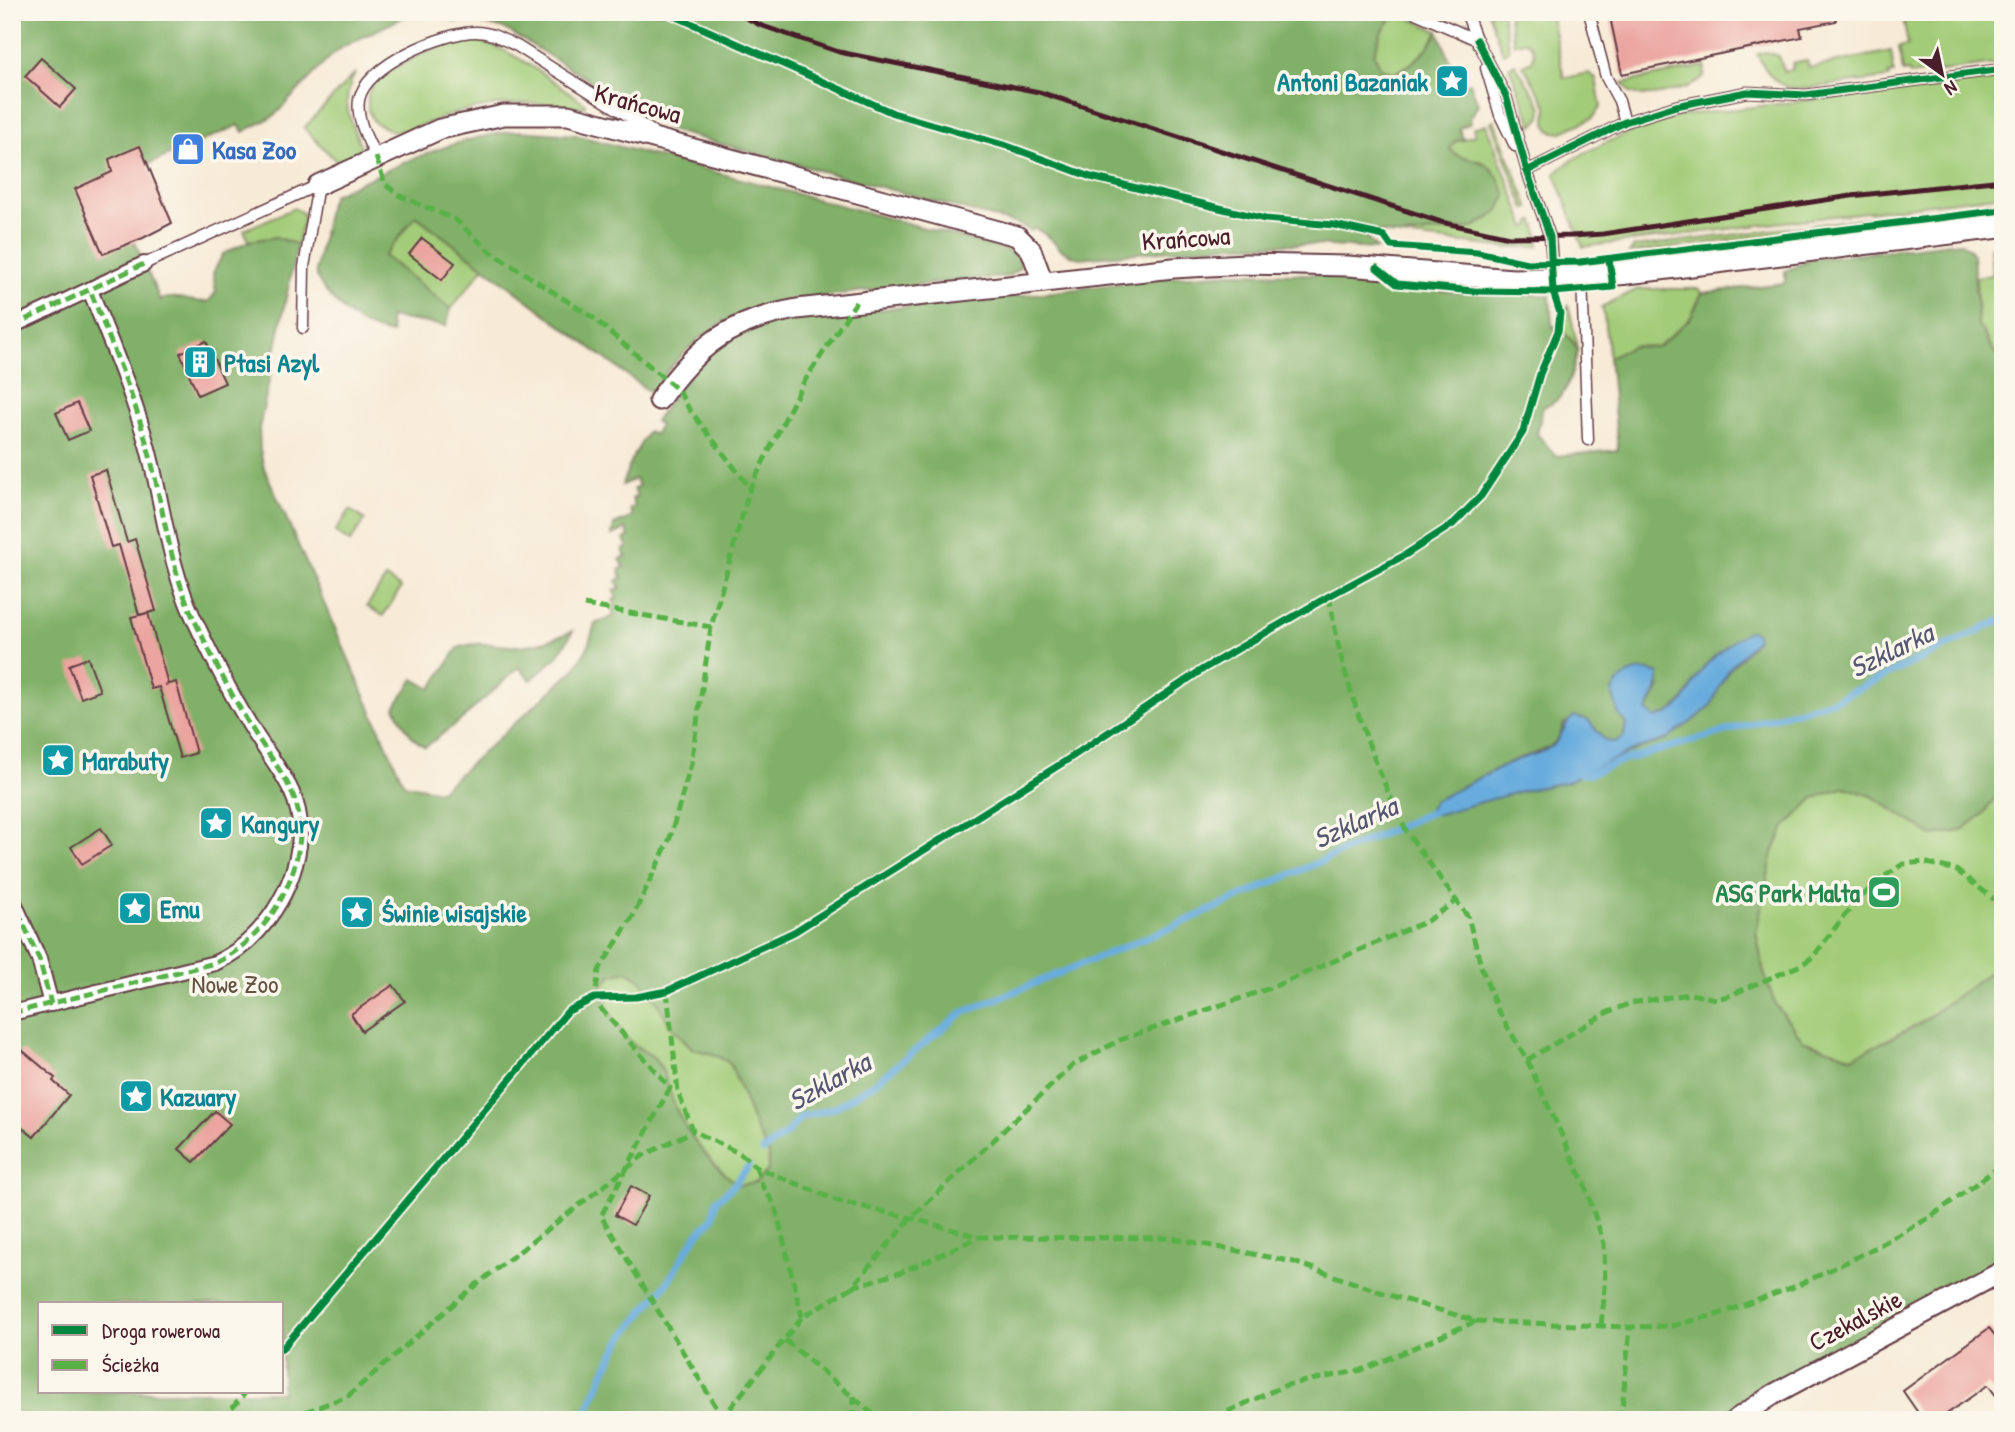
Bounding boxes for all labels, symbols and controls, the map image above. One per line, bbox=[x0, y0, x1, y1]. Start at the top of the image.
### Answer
north arrow bbox=[1906, 38, 1976, 108]
place icon: Antoni Bazaniak bbox=[1433, 62, 1471, 100]
place label: Antoni Bazaniak bbox=[1277, 64, 1428, 99]
street label: Krańcowa bbox=[591, 75, 685, 131]
text: N bbox=[1940, 75, 1963, 102]
shop icon: Kasa Zoo bbox=[169, 130, 207, 168]
place label: Kasa Zoo bbox=[212, 132, 297, 167]
street label: Krańcowa bbox=[1141, 217, 1231, 259]
building icon: Ptasi Azyl bbox=[181, 343, 219, 381]
place label: Ptasi Azyl bbox=[224, 345, 320, 381]
water label: Szklarka bbox=[1843, 612, 1942, 686]
place icon: Marabuty bbox=[39, 741, 77, 779]
place label: Marabuty bbox=[82, 743, 169, 779]
water label: Szklarka bbox=[1307, 785, 1406, 857]
place icon: Kangury bbox=[197, 804, 235, 842]
place label: Kangury bbox=[241, 806, 320, 842]
sports icon: ASG Park Malta bbox=[1865, 873, 1903, 911]
place label: ASG Park Malta bbox=[1716, 875, 1861, 910]
place icon: Emu bbox=[116, 889, 154, 927]
place label: Emu bbox=[160, 891, 200, 926]
place icon: Świnie wisajskie bbox=[338, 893, 376, 931]
place label: Świnie wisajskie bbox=[382, 895, 527, 930]
park label: Nowe Zoo bbox=[192, 966, 278, 1001]
water label: Szklarka bbox=[781, 1042, 879, 1119]
place icon: Kazuary bbox=[117, 1077, 155, 1115]
place label: Kazuary bbox=[160, 1079, 237, 1115]
street label: Czekalskie bbox=[1802, 1281, 1908, 1359]
legend bbox=[38, 1302, 284, 1394]
text: Droga rowerowa bbox=[102, 1316, 220, 1345]
text: Ścieżka bbox=[102, 1350, 159, 1379]

